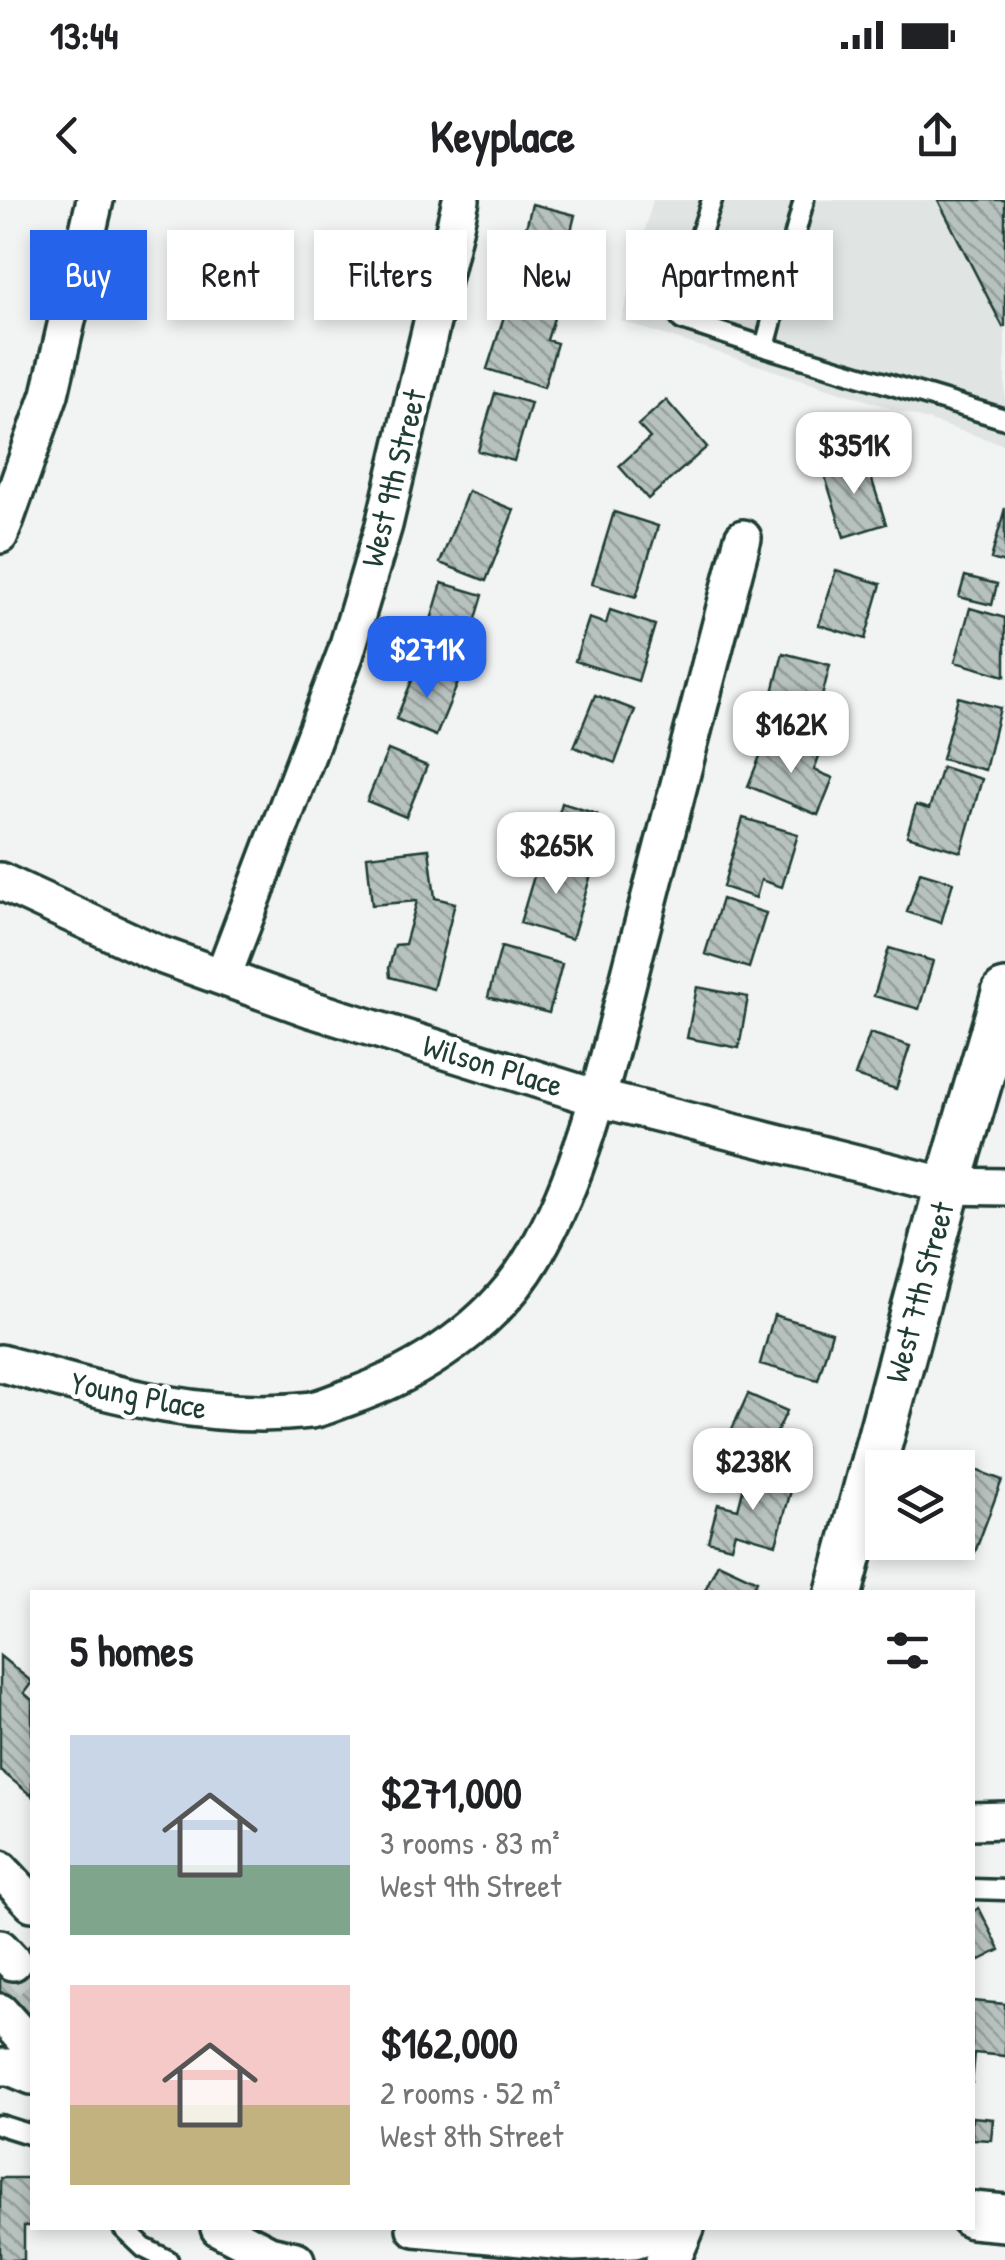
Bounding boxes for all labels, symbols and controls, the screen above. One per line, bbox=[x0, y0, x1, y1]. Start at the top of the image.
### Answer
text: 13:44 bbox=[50, 9, 118, 61]
text: Keyplace bbox=[430, 105, 575, 166]
icon: back bbox=[40, 108, 95, 163]
icon: share bbox=[910, 108, 965, 163]
chip: Buy bbox=[30, 230, 147, 320]
chip: Rent bbox=[167, 230, 294, 320]
chip: Filters bbox=[314, 230, 467, 320]
chip: New bbox=[487, 230, 606, 320]
chip: Apartment bbox=[626, 230, 833, 320]
street label: West 9th Street bbox=[350, 384, 436, 571]
pin: $351K bbox=[784, 412, 924, 497]
text: $351K bbox=[818, 423, 890, 466]
pin: $271K bbox=[357, 616, 497, 701]
text: $271K bbox=[389, 627, 465, 670]
pin: $162K bbox=[721, 691, 861, 776]
text: $162K bbox=[755, 702, 827, 745]
pin: $265K bbox=[486, 812, 626, 897]
text: $265K bbox=[519, 823, 593, 866]
street label: Wilson Place bbox=[418, 1023, 568, 1107]
street label: West 7th Street bbox=[874, 1196, 964, 1387]
street label: Young Place bbox=[67, 1361, 211, 1429]
pin: $238K bbox=[683, 1428, 823, 1513]
text: $238K bbox=[715, 1439, 791, 1482]
map controls bbox=[865, 1450, 975, 1560]
button: layers bbox=[865, 1450, 975, 1560]
text: 5 homes bbox=[70, 1622, 193, 1679]
icon: filters bbox=[880, 1623, 935, 1678]
text: $271,000 bbox=[380, 1764, 522, 1821]
icon: home bbox=[150, 1775, 270, 1895]
text: 3 rooms · 83 m² bbox=[380, 1821, 560, 1864]
text: West 9th Street bbox=[380, 1864, 561, 1907]
text: $162,000 bbox=[380, 2014, 518, 2071]
icon: home bbox=[150, 2025, 270, 2145]
text: 2 rooms · 52 m² bbox=[380, 2071, 561, 2114]
text: West 8th Street bbox=[380, 2114, 563, 2157]

